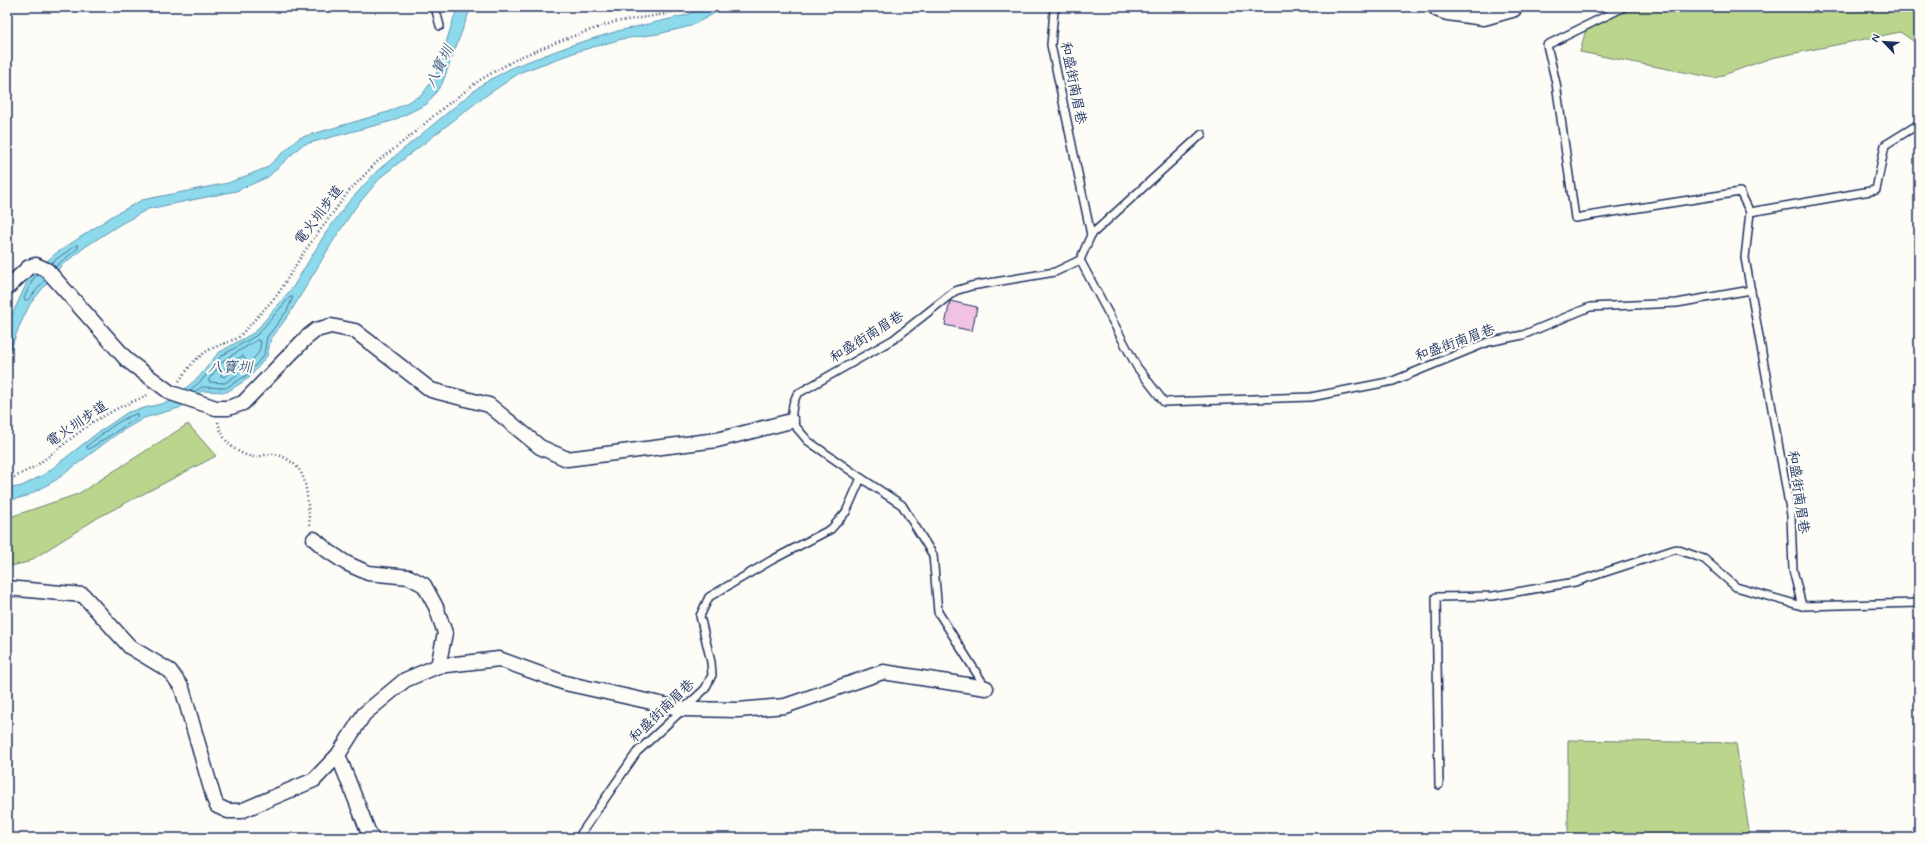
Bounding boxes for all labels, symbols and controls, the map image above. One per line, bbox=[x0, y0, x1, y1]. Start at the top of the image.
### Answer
north arrow bbox=[1864, 22, 1904, 62]
text: N bbox=[1868, 32, 1884, 44]
street label: 和盛街南眉巷 bbox=[1056, 40, 1090, 127]
water label: 八寶圳 bbox=[421, 41, 460, 92]
street label: 電火圳步道 bbox=[291, 182, 347, 248]
street label: 和盛街南眉巷 bbox=[827, 307, 908, 367]
street label: 和盛街南眉巷 bbox=[1412, 320, 1498, 366]
water label: 八寶圳 bbox=[207, 358, 254, 378]
street label: 電火圳步道 bbox=[43, 397, 111, 451]
street label: 和盛街南眉巷 bbox=[1783, 449, 1813, 536]
street label: 和盛街南眉巷 bbox=[626, 675, 699, 747]

